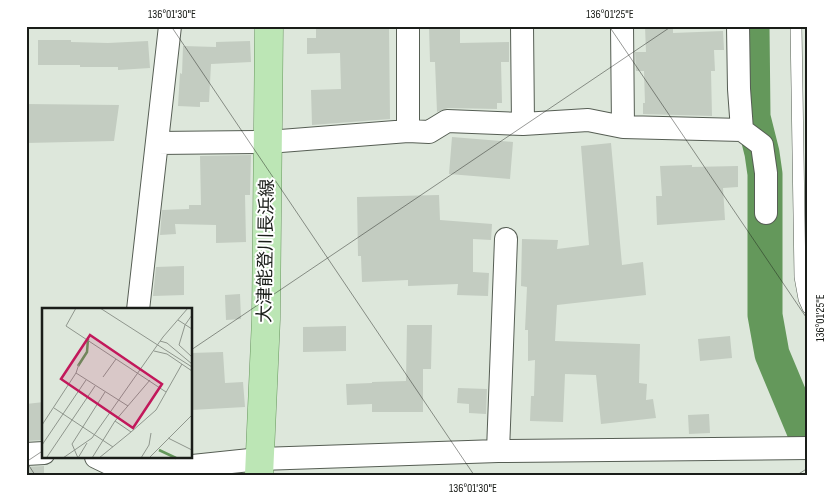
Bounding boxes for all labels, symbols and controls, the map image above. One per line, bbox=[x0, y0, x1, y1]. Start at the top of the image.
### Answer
text: 136°01'30"E bbox=[148, 7, 196, 22]
text: 136°01'25"E bbox=[586, 7, 634, 22]
street label: 大津能登川長浜線 bbox=[254, 179, 278, 323]
text: 136°01'25"E bbox=[813, 294, 828, 342]
inset map bbox=[42, 308, 192, 458]
text: 136°01'30"E bbox=[449, 481, 497, 496]

